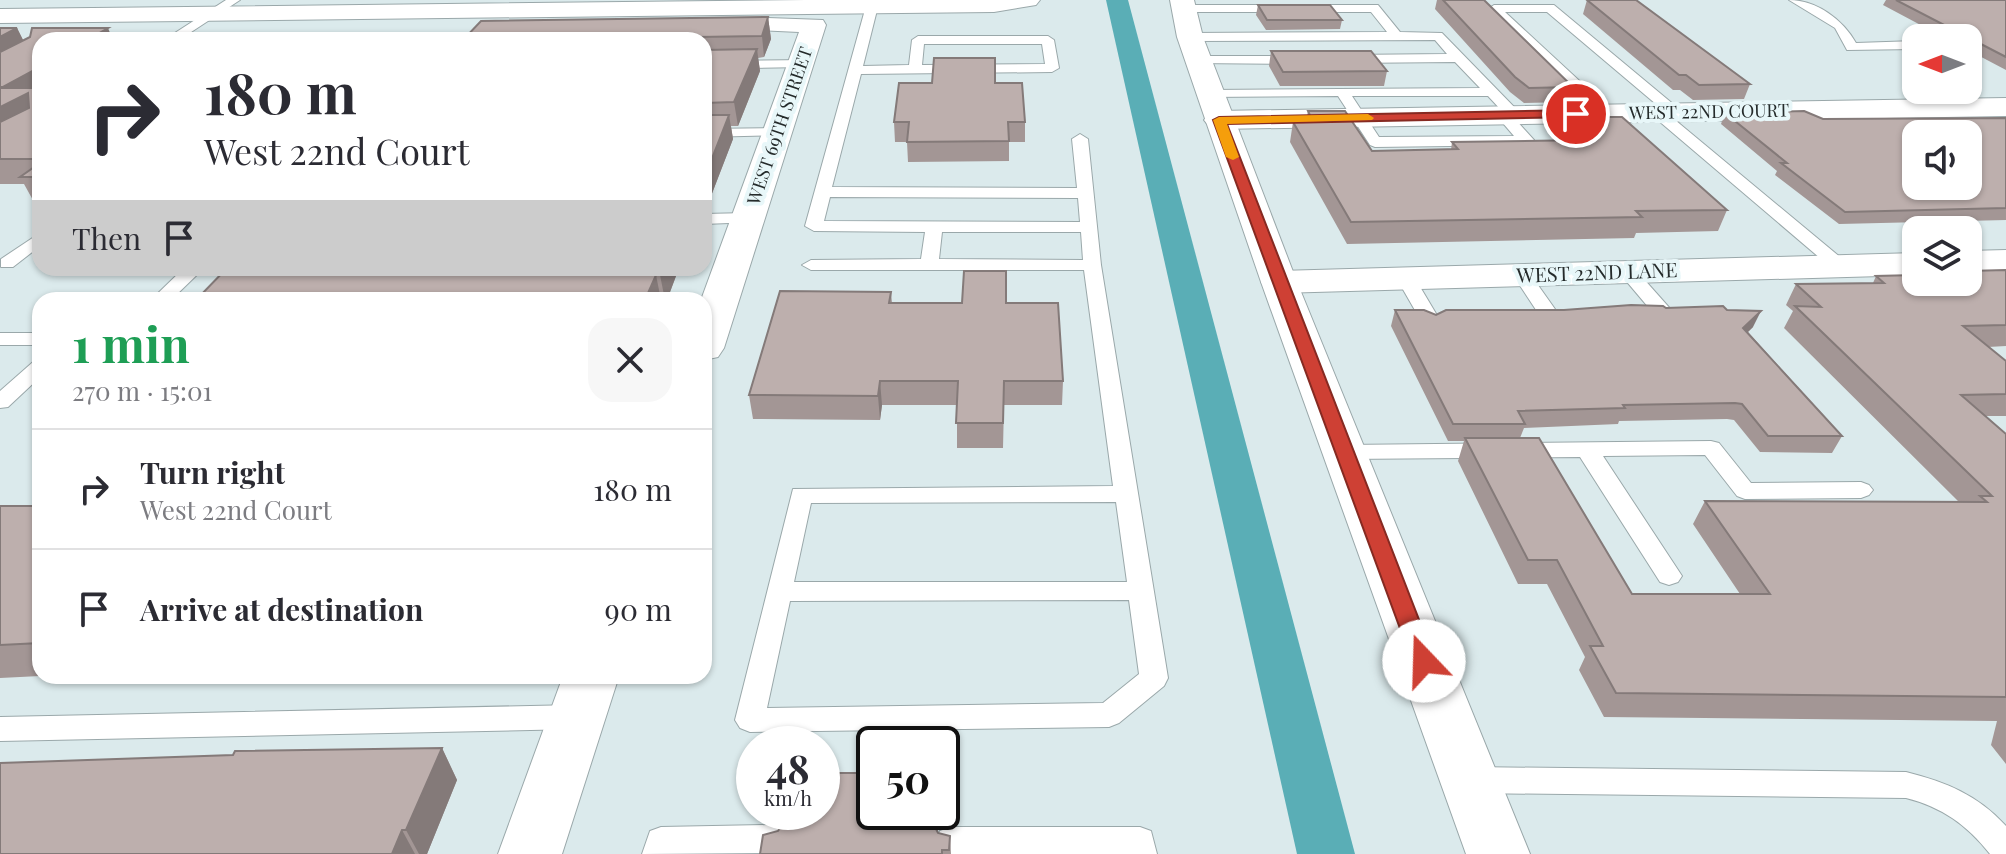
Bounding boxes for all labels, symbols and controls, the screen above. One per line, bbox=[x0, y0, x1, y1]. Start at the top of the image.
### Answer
north arrow bbox=[1902, 24, 1982, 104]
map controls bbox=[1902, 24, 1982, 296]
street label: WEST 69TH STREET bbox=[740, 43, 817, 209]
text: 180 m bbox=[204, 54, 357, 129]
icon: right bbox=[72, 64, 176, 168]
pin bbox=[1542, 80, 1610, 148]
icon: arrive bbox=[1554, 92, 1598, 136]
street label: WEST 22ND COURT bbox=[1628, 98, 1789, 124]
button: sound bbox=[1902, 120, 1982, 200]
text: West 22nd Court bbox=[204, 126, 470, 174]
icon: arrive bbox=[157, 216, 201, 260]
button: layers bbox=[1902, 216, 1982, 296]
text: Then bbox=[72, 218, 141, 258]
street label: WEST 22ND LANE bbox=[1515, 255, 1678, 288]
text: 1 min bbox=[72, 311, 190, 375]
button: close bbox=[588, 318, 672, 402]
text: 270 m · 15:01 bbox=[72, 373, 212, 408]
text: Turn right bbox=[140, 452, 285, 492]
icon: right bbox=[72, 467, 116, 511]
text: 180 m bbox=[593, 469, 672, 509]
text: West 22nd Court bbox=[140, 492, 332, 527]
icon: arrive bbox=[72, 587, 116, 631]
text: Arrive at destination bbox=[140, 589, 423, 629]
text: 90 m bbox=[605, 589, 672, 629]
position arrow bbox=[1382, 619, 1466, 703]
speed limit sign: 50 bbox=[856, 726, 960, 830]
text: 48 bbox=[766, 741, 810, 794]
text: km/h bbox=[764, 784, 812, 811]

